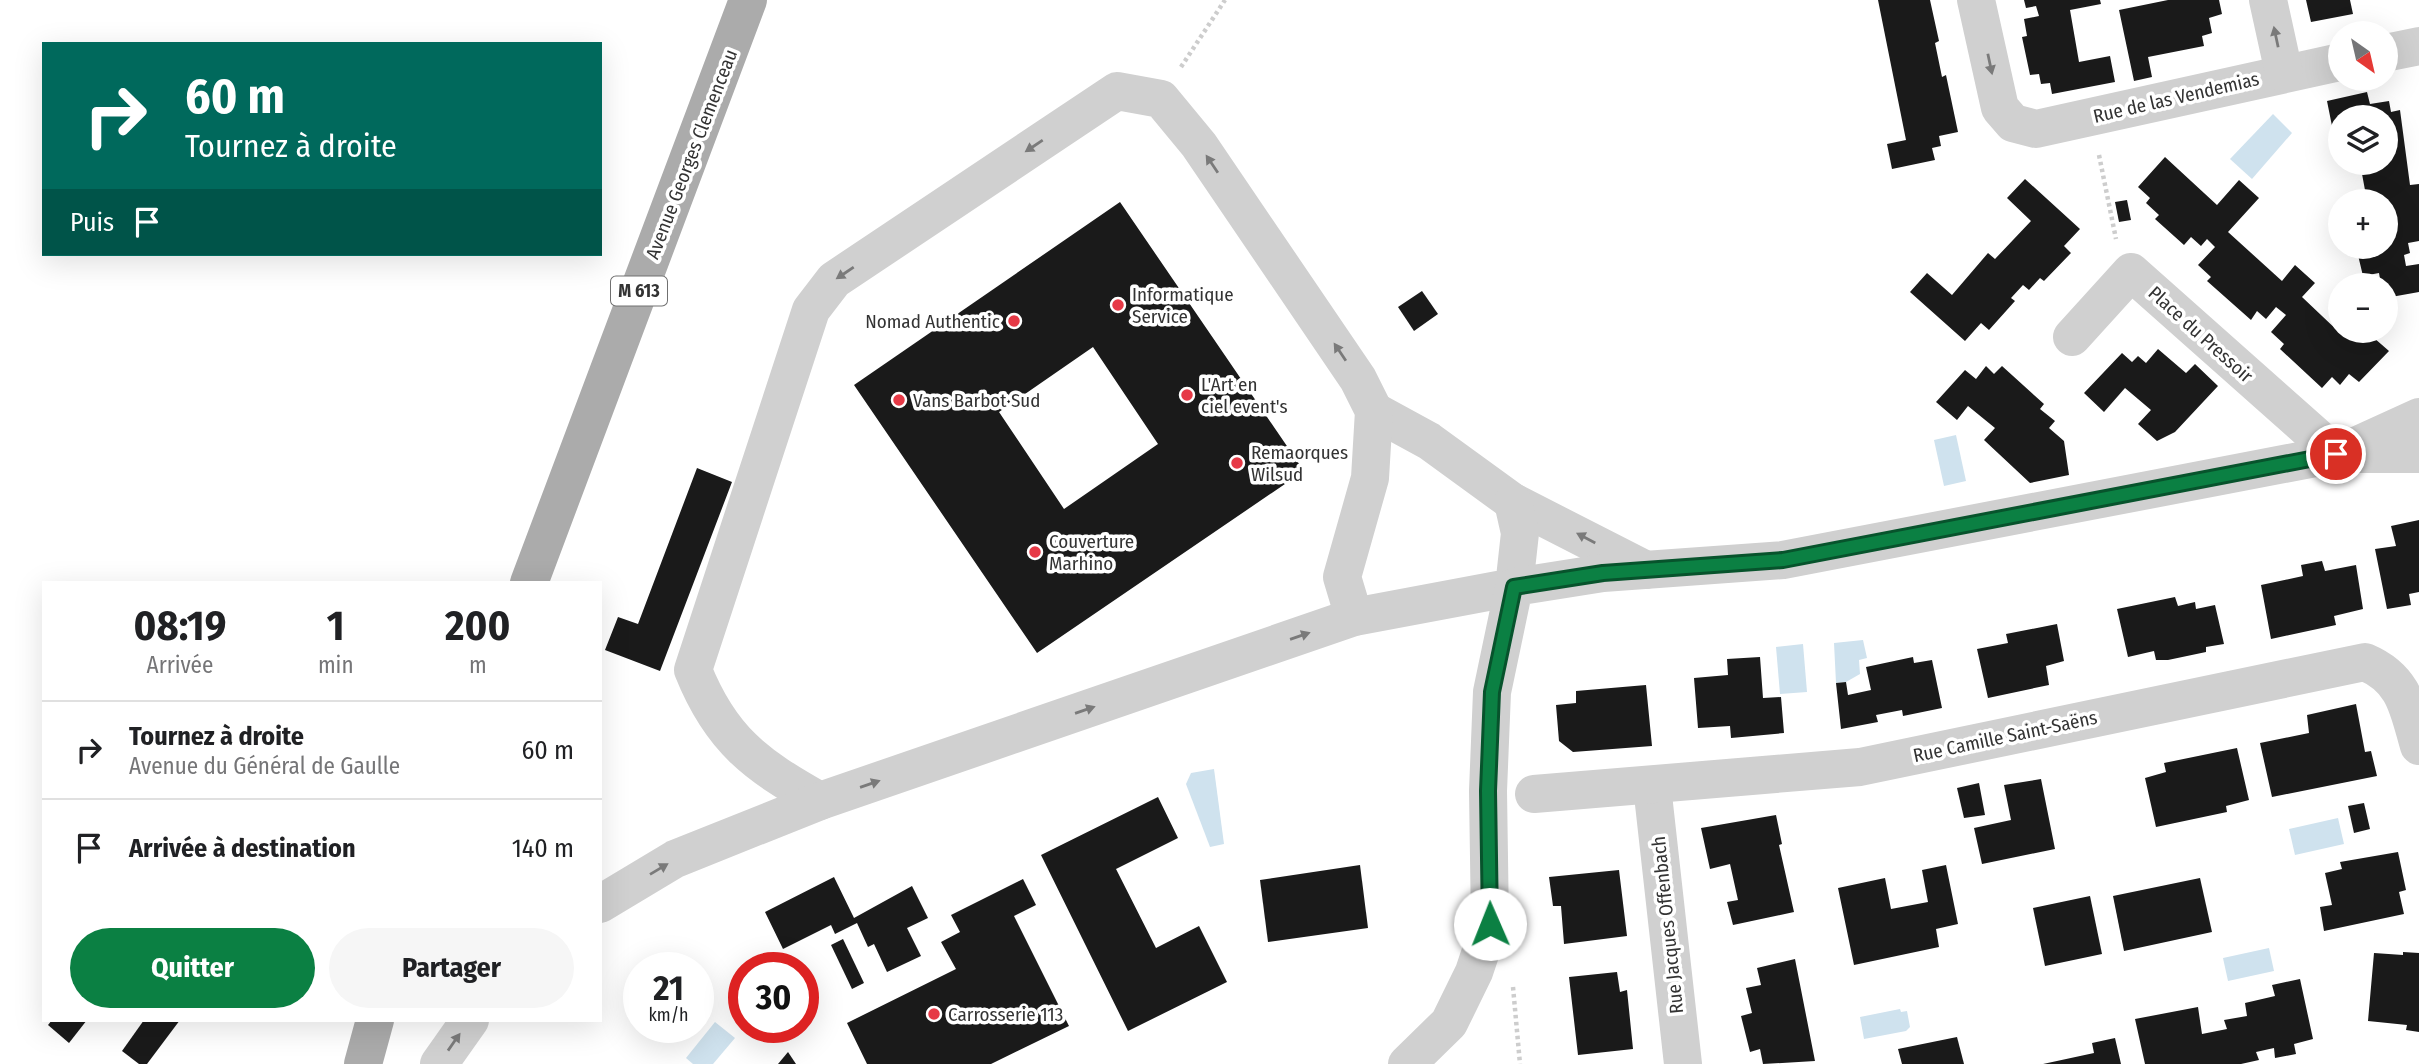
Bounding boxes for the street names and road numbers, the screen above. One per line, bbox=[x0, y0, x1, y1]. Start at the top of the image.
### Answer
street label: Avenue Georges Clemenceau bbox=[641, 46, 742, 262]
street label: Rue de las Vendemias bbox=[2091, 67, 2261, 128]
road number: M 613 bbox=[611, 276, 667, 306]
street label: Place du Pressoir bbox=[2144, 281, 2258, 388]
street label: Rue Camille Saint-Saëns bbox=[1911, 706, 2099, 767]
street label: Rue Jacques Offenbach bbox=[1647, 835, 1688, 1015]

